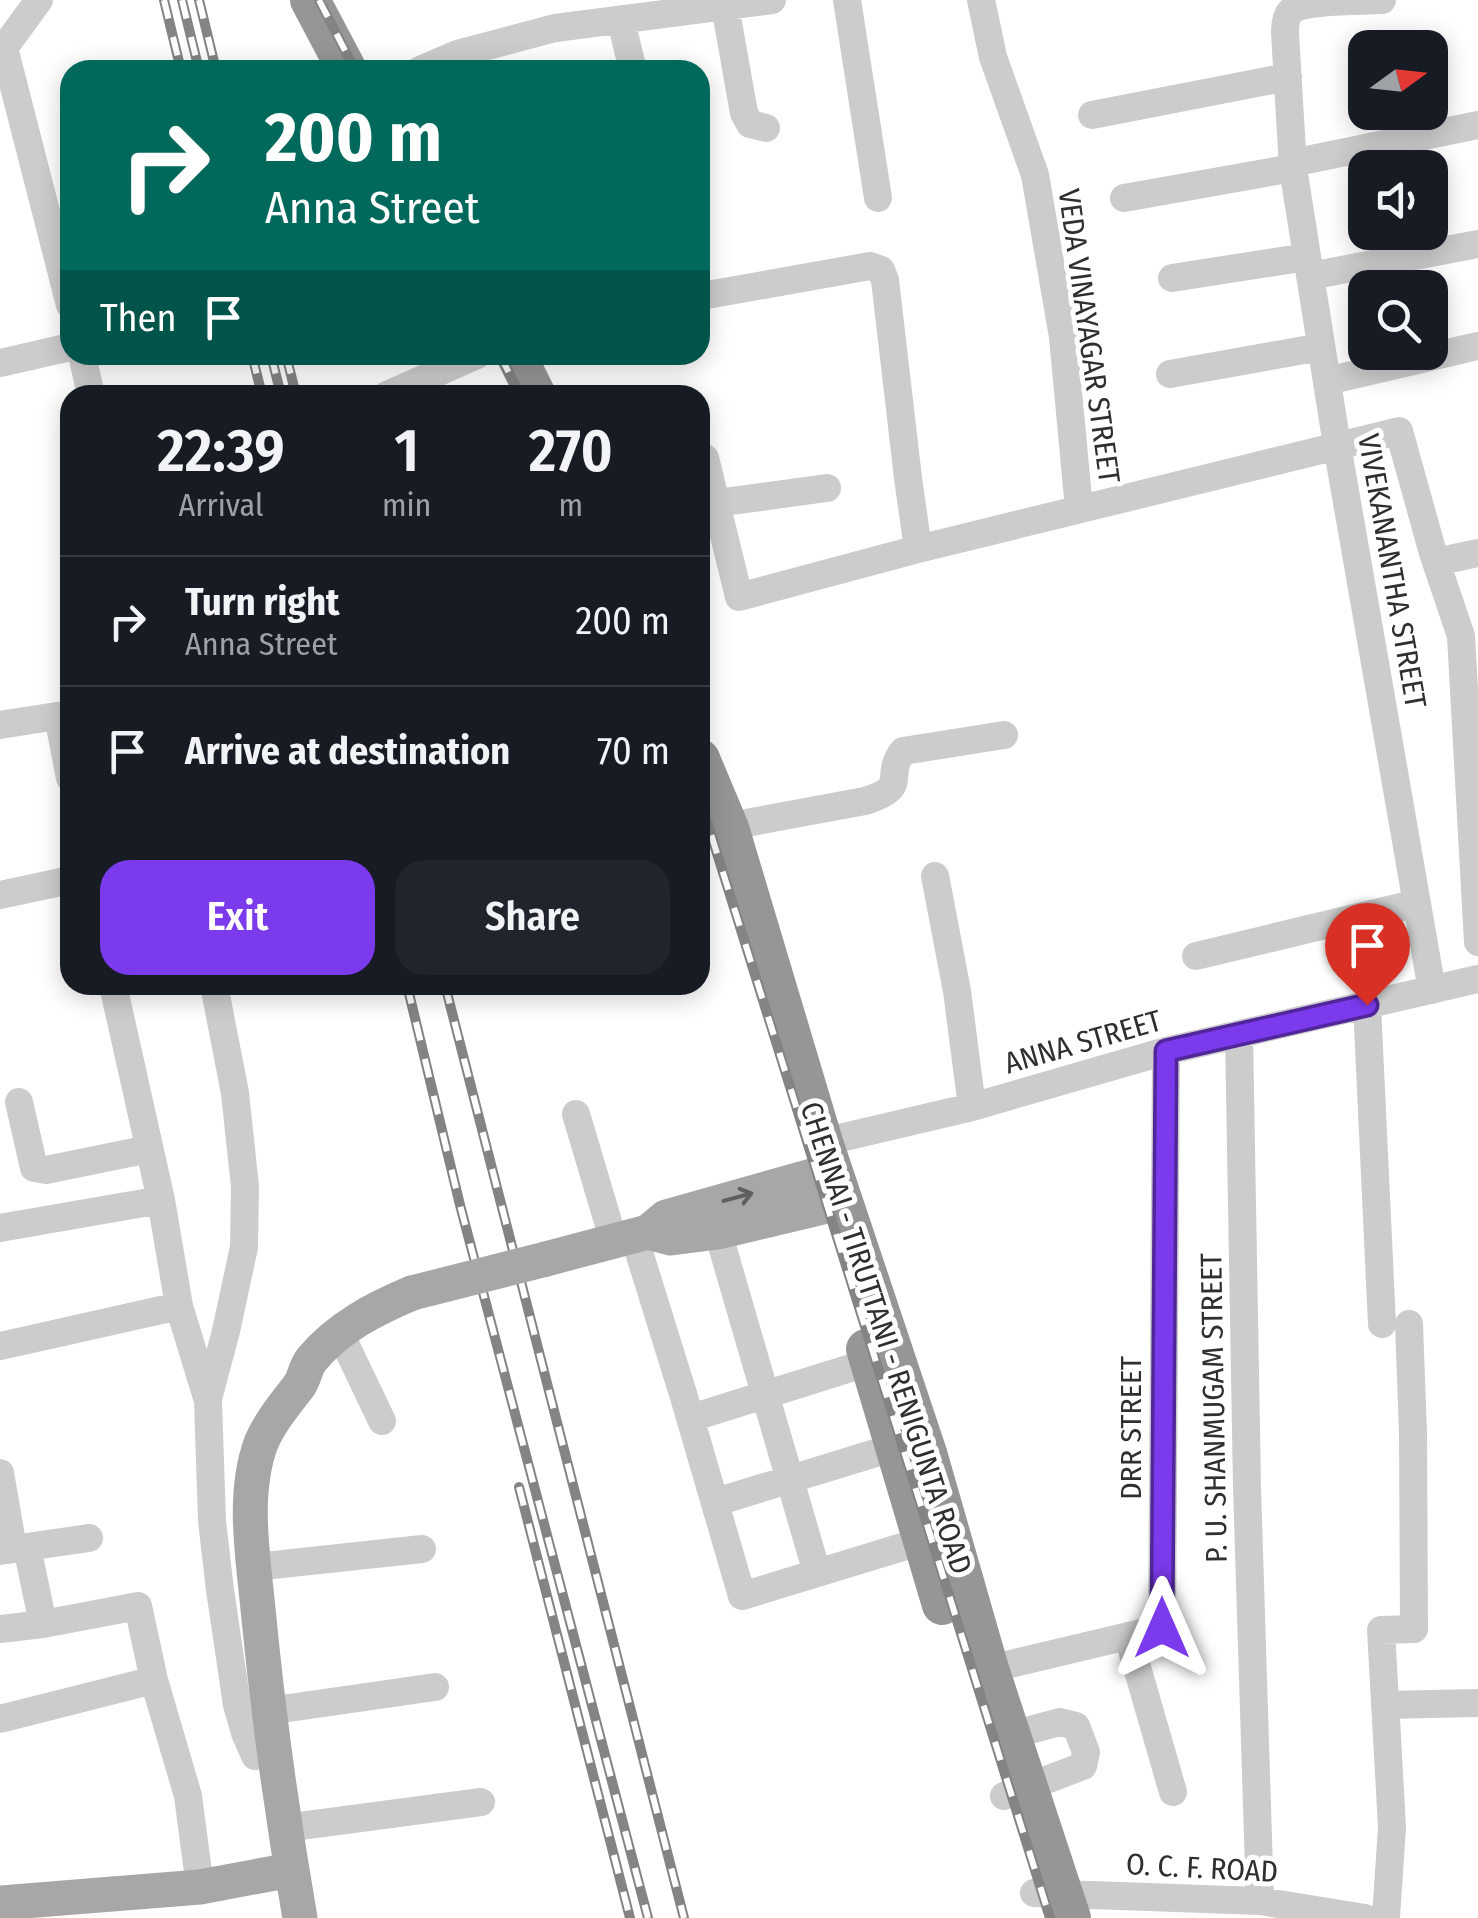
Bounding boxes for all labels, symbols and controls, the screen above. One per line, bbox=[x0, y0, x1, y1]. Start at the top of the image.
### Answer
north arrow bbox=[1348, 30, 1448, 130]
map controls bbox=[1348, 30, 1448, 370]
text: 200 m bbox=[265, 96, 442, 180]
icon: right bbox=[100, 100, 230, 230]
button: sound bbox=[1348, 150, 1448, 250]
text: Anna Street bbox=[265, 181, 479, 235]
street label: VEDA VINAYAGAR STREET bbox=[1051, 187, 1127, 486]
button: search bbox=[1348, 270, 1448, 370]
icon: arrive bbox=[196, 290, 251, 345]
text: Then bbox=[100, 295, 176, 341]
text: 22:39 bbox=[157, 415, 285, 487]
text: 1 bbox=[394, 415, 419, 487]
text: 270 bbox=[529, 415, 613, 487]
street label: VIVEKANANTHA STREET bbox=[1350, 431, 1434, 711]
text: Arrival bbox=[179, 486, 263, 524]
text: min bbox=[382, 486, 431, 524]
text: m bbox=[558, 486, 583, 524]
text: Turn right bbox=[185, 579, 339, 625]
icon: right bbox=[100, 594, 155, 649]
text: 200 m bbox=[575, 598, 670, 644]
text: Anna Street bbox=[185, 625, 337, 663]
icon: arrive bbox=[100, 724, 155, 779]
text: Arrive at destination bbox=[185, 728, 510, 774]
text: 70 m bbox=[597, 728, 670, 774]
button: Exit bbox=[100, 860, 375, 975]
button: Share bbox=[395, 860, 670, 975]
pin bbox=[1325, 903, 1410, 1006]
icon: arrive bbox=[1340, 918, 1395, 973]
street label: ANNA STREET bbox=[1000, 1002, 1166, 1082]
street label: CHENNAI - TIRUTTANI - RENIGUNTA ROAD bbox=[793, 1097, 979, 1579]
one-way arrow bbox=[721, 1187, 753, 1206]
street label: P. U. SHANMUGAM STREET bbox=[1193, 1253, 1235, 1563]
street label: DRR STREET bbox=[1113, 1356, 1149, 1500]
position arrow bbox=[1110, 1576, 1214, 1680]
street label: O. C. F. ROAD bbox=[1125, 1846, 1279, 1890]

